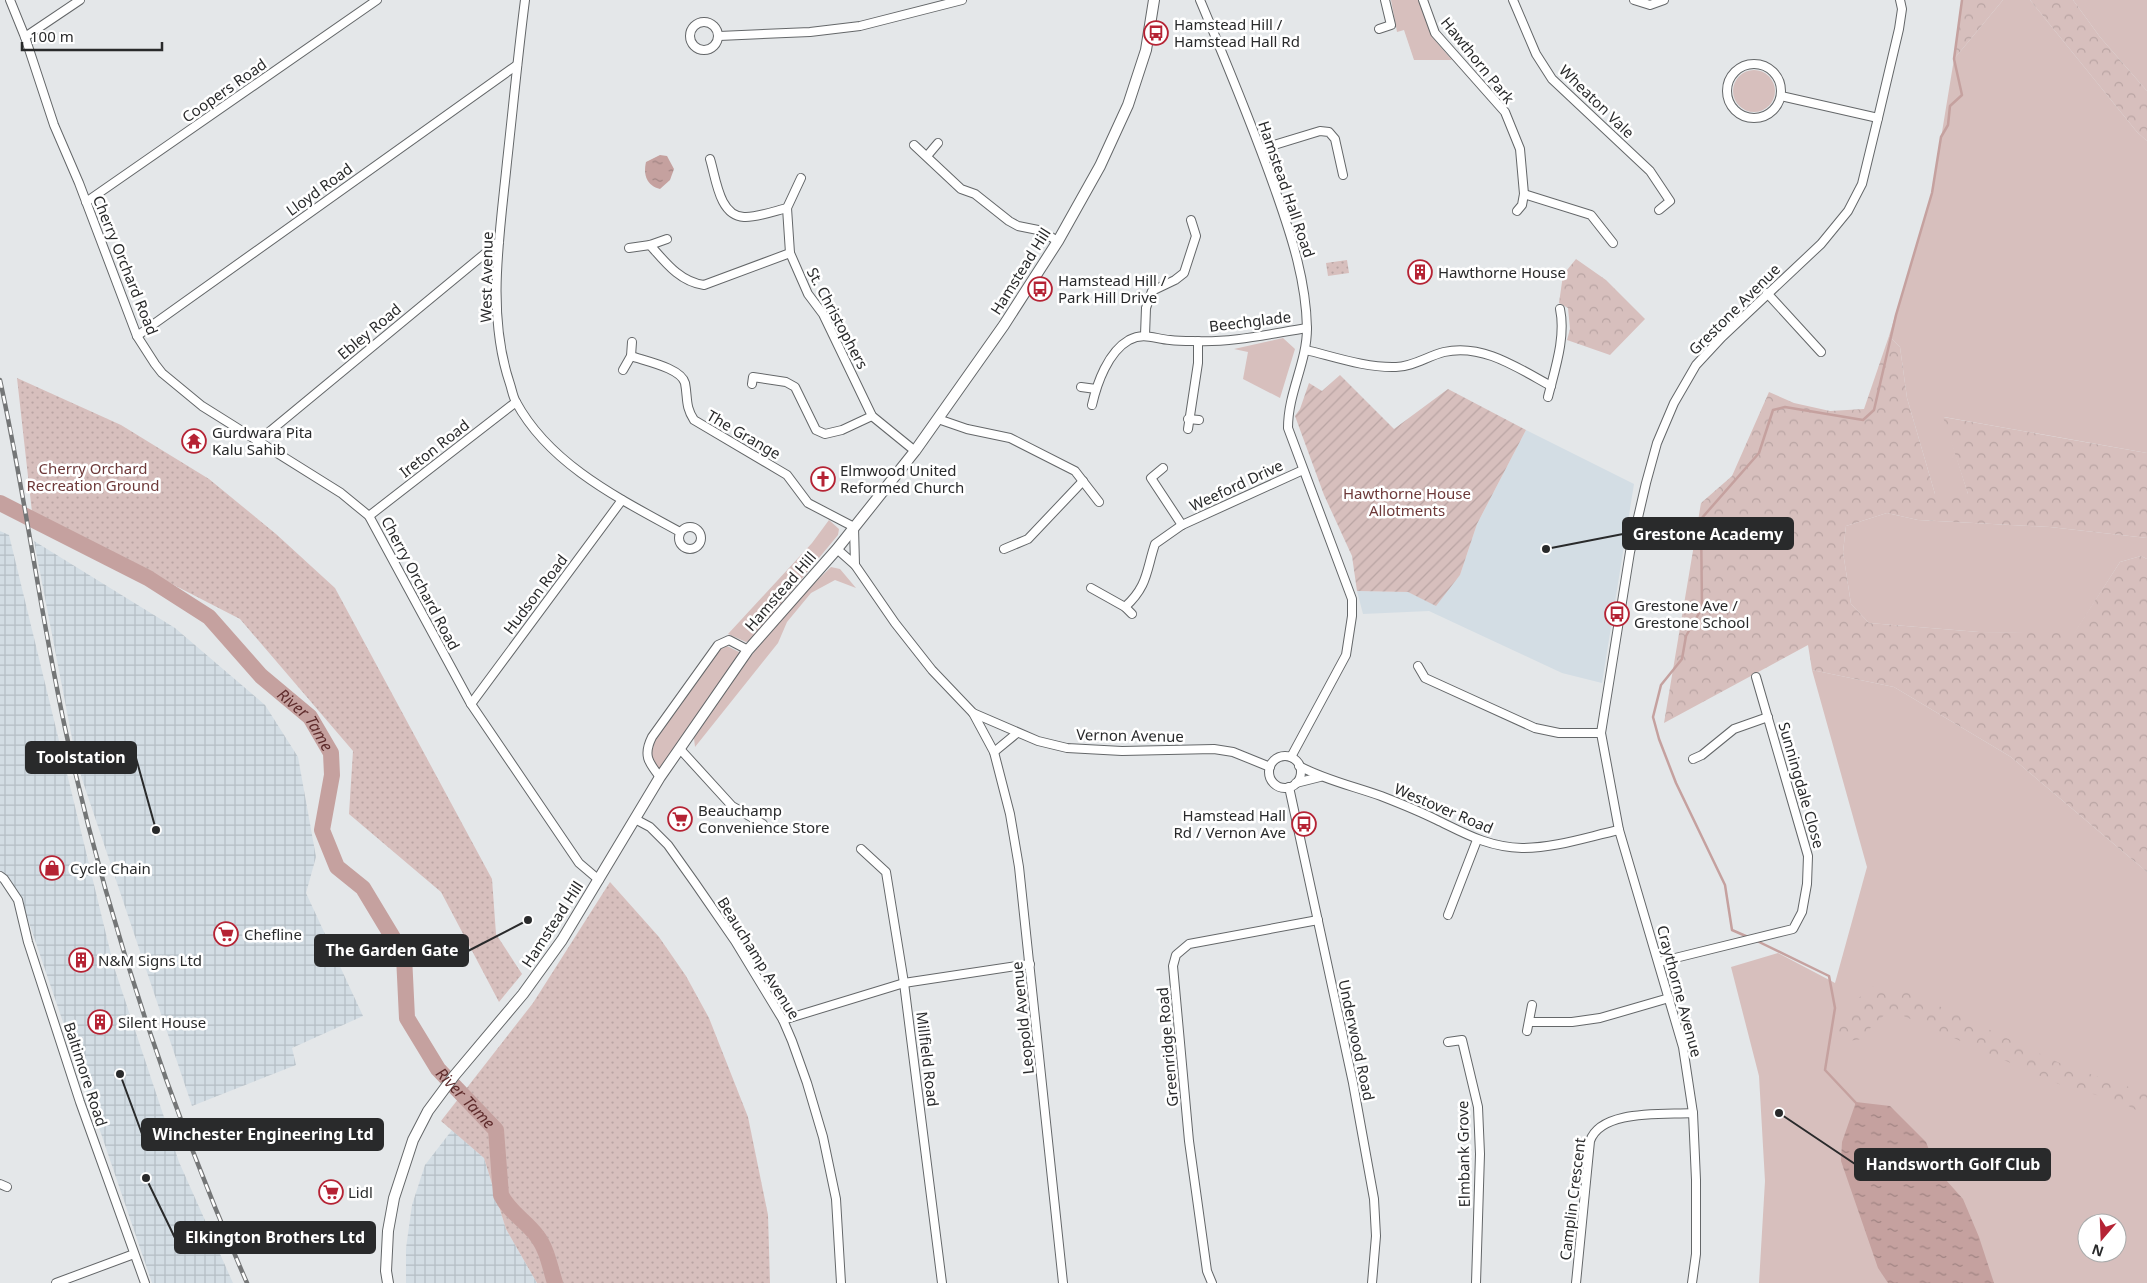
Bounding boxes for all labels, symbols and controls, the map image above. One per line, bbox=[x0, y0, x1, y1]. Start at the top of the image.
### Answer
street label: Hawthorn Park bbox=[1437, 12, 1519, 108]
place label: Hamstead Hill / Hamstead Hall Rd bbox=[1174, 14, 1300, 51]
scale bar bbox=[22, 20, 162, 52]
bus stop icon: Hamstead Hill / Hamstead Hall Rd bbox=[1143, 20, 1169, 46]
text: 100 m bbox=[30, 26, 74, 46]
street label: Coopers Road bbox=[178, 54, 270, 126]
street label: Wheaton Vale bbox=[1555, 60, 1639, 142]
street label: Hamstead Hall Road bbox=[1254, 118, 1320, 260]
street label: Lloyd Road bbox=[282, 158, 356, 220]
street label: Cherry Orchard Road bbox=[89, 192, 163, 338]
street label: Hamstead Hill bbox=[985, 224, 1055, 318]
street label: West Avenue bbox=[475, 231, 497, 323]
building icon: Hawthorne House bbox=[1407, 259, 1433, 285]
street label: Grestone Avenue bbox=[1684, 259, 1784, 359]
place label: Hawthorne House bbox=[1438, 262, 1566, 282]
street label: St. Christophers bbox=[803, 264, 873, 372]
place label: Hamstead Hill / Park Hill Drive bbox=[1058, 270, 1167, 307]
bus stop icon: Hamstead Hill / Park Hill Drive bbox=[1027, 276, 1053, 302]
street label: Ebley Road bbox=[333, 299, 405, 363]
street label: Beechglade bbox=[1208, 306, 1292, 336]
street label: The Grange bbox=[703, 405, 785, 463]
street label: Ireton Road bbox=[395, 415, 473, 481]
place label: Gurdwara Pita Kalu Sahib bbox=[212, 422, 313, 459]
temple icon: Gurdwara Pita Kalu Sahib bbox=[181, 428, 207, 454]
street label: Weeford Drive bbox=[1186, 455, 1286, 515]
park label: Cherry Orchard Recreation Ground bbox=[27, 458, 159, 495]
place label: Elmwood United Reformed Church bbox=[840, 460, 964, 497]
church icon: Elmwood United Reformed Church bbox=[810, 466, 836, 492]
park label: Hawthorne House Allotments bbox=[1343, 483, 1471, 520]
street label: Cherry Orchard Road bbox=[377, 513, 465, 653]
callout: Grestone Academy bbox=[1623, 518, 1793, 549]
text: Grestone Academy bbox=[1633, 523, 1784, 545]
street label: Hamstead Hill bbox=[740, 547, 820, 635]
street label: Hudson Road bbox=[498, 550, 572, 638]
place label: Grestone Ave / Grestone School bbox=[1634, 595, 1749, 632]
bus stop icon: Grestone Ave / Grestone School bbox=[1604, 601, 1630, 627]
water label: River Tame bbox=[273, 683, 339, 755]
street label: Sunningdale Close bbox=[1774, 720, 1830, 850]
street label: Vernon Avenue bbox=[1076, 724, 1184, 746]
callout: Toolstation bbox=[26, 742, 136, 773]
text: Toolstation bbox=[36, 746, 126, 768]
street label: Westover Road bbox=[1391, 778, 1497, 838]
place label: Beauchamp Convenience Store bbox=[698, 800, 829, 837]
place label: Hamstead Hall Rd / Vernon Ave bbox=[1174, 805, 1286, 842]
supermarket icon: Beauchamp Convenience Store bbox=[667, 806, 693, 832]
bus stop icon: Hamstead Hall Rd / Vernon Ave bbox=[1291, 811, 1317, 837]
shop icon: Cycle Chain bbox=[39, 855, 65, 881]
place label: Cycle Chain bbox=[70, 858, 151, 878]
street label: Hamstead Hill bbox=[517, 877, 587, 971]
street label: Beauchamp Avenue bbox=[713, 893, 805, 1023]
supermarket icon: Chefline bbox=[213, 921, 239, 947]
street label: Craythorne Avenue bbox=[1653, 923, 1707, 1059]
place label: Chefline bbox=[244, 924, 302, 944]
callout: The Garden Gate bbox=[315, 935, 468, 966]
text: The Garden Gate bbox=[325, 939, 459, 961]
building icon: N&M Signs Ltd bbox=[68, 947, 94, 973]
place label: N&M Signs Ltd bbox=[98, 950, 202, 970]
street label: Leopold Avenue bbox=[1006, 961, 1038, 1075]
street label: Underwood Road bbox=[1334, 978, 1380, 1102]
street label: Greenridge Road bbox=[1152, 986, 1182, 1108]
building icon: Silent House bbox=[87, 1009, 113, 1035]
street label: Millfield Road bbox=[912, 1010, 944, 1108]
place label: Silent House bbox=[118, 1012, 206, 1032]
street label: Baltimore Road bbox=[60, 1019, 112, 1129]
water label: River Tame bbox=[431, 1062, 500, 1134]
street label: Elmbank Grove bbox=[1452, 1100, 1474, 1208]
callout: Winchester Engineering Ltd bbox=[142, 1119, 383, 1150]
text: Winchester Engineering Ltd bbox=[152, 1123, 374, 1145]
street label: Camplin Crescent bbox=[1555, 1136, 1590, 1261]
callout: Handsworth Golf Club bbox=[1855, 1149, 2050, 1180]
text: Handsworth Golf Club bbox=[1866, 1153, 2040, 1175]
supermarket icon: Lidl bbox=[318, 1179, 344, 1205]
place label: Lidl bbox=[348, 1182, 373, 1202]
north arrow bbox=[2077, 1213, 2127, 1263]
callout: Elkington Brothers Ltd bbox=[175, 1222, 375, 1253]
text: Elkington Brothers Ltd bbox=[185, 1226, 365, 1248]
text: N bbox=[2089, 1240, 2106, 1262]

